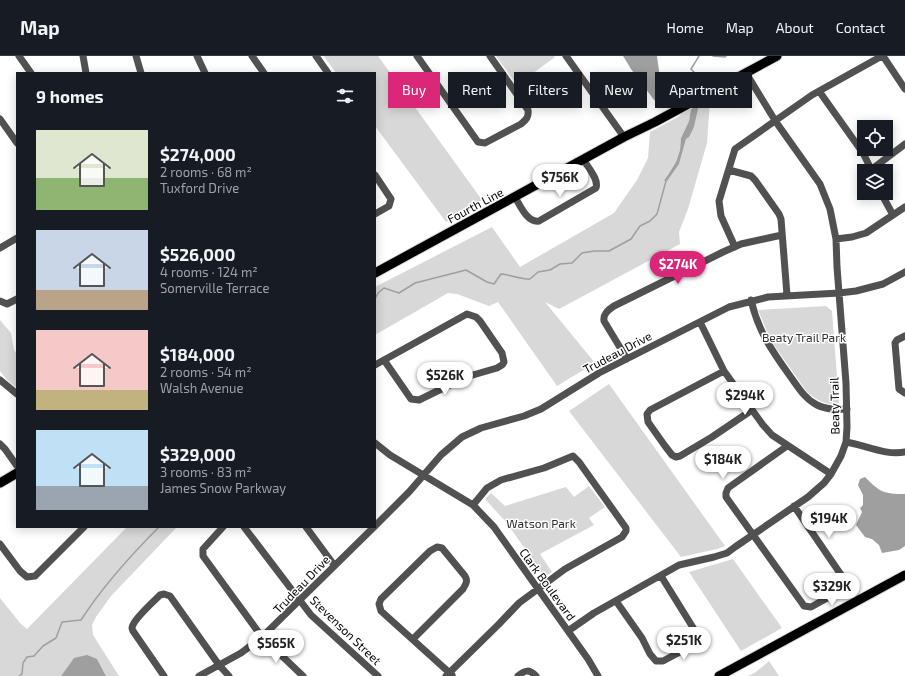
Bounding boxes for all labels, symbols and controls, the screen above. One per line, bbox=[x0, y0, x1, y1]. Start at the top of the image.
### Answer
text: Map bbox=[20, 16, 60, 39]
text: Home bbox=[667, 19, 704, 36]
text: Map bbox=[726, 19, 754, 36]
text: About bbox=[776, 19, 814, 36]
text: Contact bbox=[836, 19, 885, 36]
chip: Buy bbox=[388, 72, 440, 108]
chip: Rent bbox=[448, 72, 506, 108]
chip: Filters bbox=[514, 72, 582, 108]
chip: New bbox=[590, 72, 647, 108]
chip: Apartment bbox=[655, 72, 752, 108]
icon: filters bbox=[334, 85, 356, 107]
text: 9 homes bbox=[36, 86, 104, 106]
map controls bbox=[857, 120, 893, 200]
button: locate bbox=[857, 120, 893, 156]
text: $274,000 bbox=[160, 144, 236, 164]
icon: home bbox=[68, 146, 116, 194]
text: 2 rooms · 68 m² bbox=[160, 164, 252, 180]
pin: $756K bbox=[532, 164, 588, 198]
button: layers bbox=[857, 164, 893, 200]
text: $756K bbox=[541, 169, 579, 185]
text: Tuxford Drive bbox=[160, 180, 239, 196]
street label: Fourth Line bbox=[445, 184, 505, 226]
text: $526,000 bbox=[160, 244, 235, 264]
icon: home bbox=[68, 246, 116, 294]
pin: $274K bbox=[650, 251, 706, 285]
text: $274K bbox=[659, 256, 697, 272]
text: 4 rooms · 124 m² bbox=[160, 264, 258, 280]
text: Somerville Terrace bbox=[160, 280, 270, 296]
street label: Trudeau Drive bbox=[580, 328, 654, 376]
park label: Beaty Trail Park bbox=[762, 330, 846, 344]
text: $184,000 bbox=[160, 344, 235, 364]
icon: home bbox=[68, 346, 116, 394]
pin: $526K bbox=[417, 362, 473, 396]
text: 2 rooms · 54 m² bbox=[160, 364, 252, 380]
text: $526K bbox=[426, 367, 464, 383]
street label: Beaty Trail bbox=[826, 377, 841, 435]
text: Walsh Avenue bbox=[160, 380, 243, 396]
pin: $294K bbox=[717, 382, 773, 416]
text: $294K bbox=[725, 387, 765, 403]
text: $329,000 bbox=[160, 444, 236, 464]
icon: home bbox=[68, 446, 116, 494]
pin: $184K bbox=[695, 446, 751, 480]
text: $184K bbox=[704, 451, 742, 467]
text: 3 rooms · 83 m² bbox=[160, 464, 252, 480]
text: James Snow Parkway bbox=[160, 480, 286, 496]
pin: $194K bbox=[801, 505, 857, 539]
text: $194K bbox=[810, 510, 848, 526]
park label: Watson Park bbox=[506, 516, 576, 530]
street label: Clark Boulevard bbox=[517, 545, 579, 623]
street label: Trudeau Drive bbox=[270, 552, 332, 616]
pin: $329K bbox=[804, 573, 860, 607]
text: $329K bbox=[813, 578, 851, 594]
street label: Stevenson Street bbox=[308, 593, 385, 668]
pin: $251K bbox=[656, 627, 712, 661]
pin: $565K bbox=[248, 630, 304, 664]
text: $251K bbox=[666, 632, 702, 648]
text: $565K bbox=[257, 635, 295, 651]

